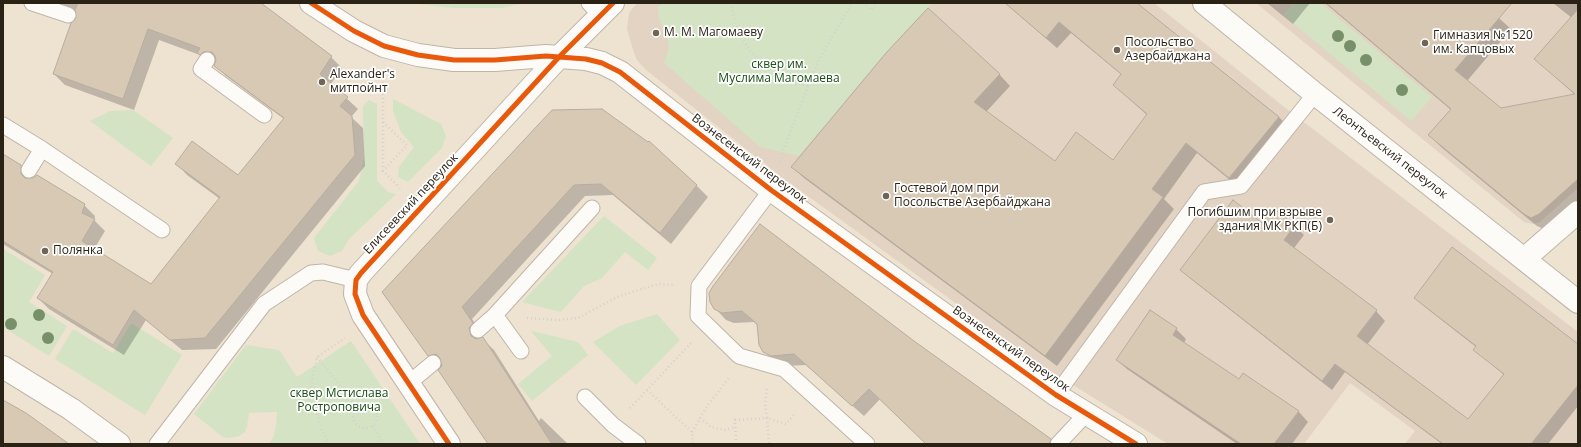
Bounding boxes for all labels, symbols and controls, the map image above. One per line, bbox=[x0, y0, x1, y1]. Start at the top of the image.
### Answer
place label: М. М. Магомаеву bbox=[664, 26, 763, 40]
marker: М. М. Магомаеву bbox=[651, 28, 661, 38]
place label: Гимназия №1520 им. Капцовых bbox=[1433, 29, 1533, 57]
place label: Посольство Азербайджана bbox=[1125, 36, 1211, 64]
marker: Гимназия №1520 им. Капцовых bbox=[1420, 38, 1430, 48]
marker: Посольство Азербайджана bbox=[1112, 45, 1122, 55]
park label: сквер им. Муслима Магомаева bbox=[718, 58, 840, 86]
place label: Alexander's митпойнт bbox=[330, 68, 395, 96]
marker: Alexander's митпойнт bbox=[317, 77, 327, 87]
street label: Леонтьевский переулок bbox=[1330, 104, 1450, 202]
street label: Вознесенский переулок bbox=[689, 111, 809, 207]
street label: Елисеевский переулок bbox=[361, 151, 461, 257]
place label: Гостевой дом при Посольстве Азербайджана bbox=[894, 182, 1051, 210]
marker: Гостевой дом при Посольстве Азербайджана bbox=[881, 191, 891, 201]
place label: Погибшим при взрыве здания МК РКП(Б) bbox=[1187, 206, 1322, 234]
marker: Погибшим при взрыве здания МК РКП(Б) bbox=[1325, 215, 1335, 225]
place label: Полянка bbox=[53, 244, 103, 258]
marker: Полянка bbox=[40, 246, 50, 256]
street label: Вознесенский переулок bbox=[950, 303, 1072, 395]
park label: сквер Мстислава Ростроповича bbox=[290, 387, 388, 415]

